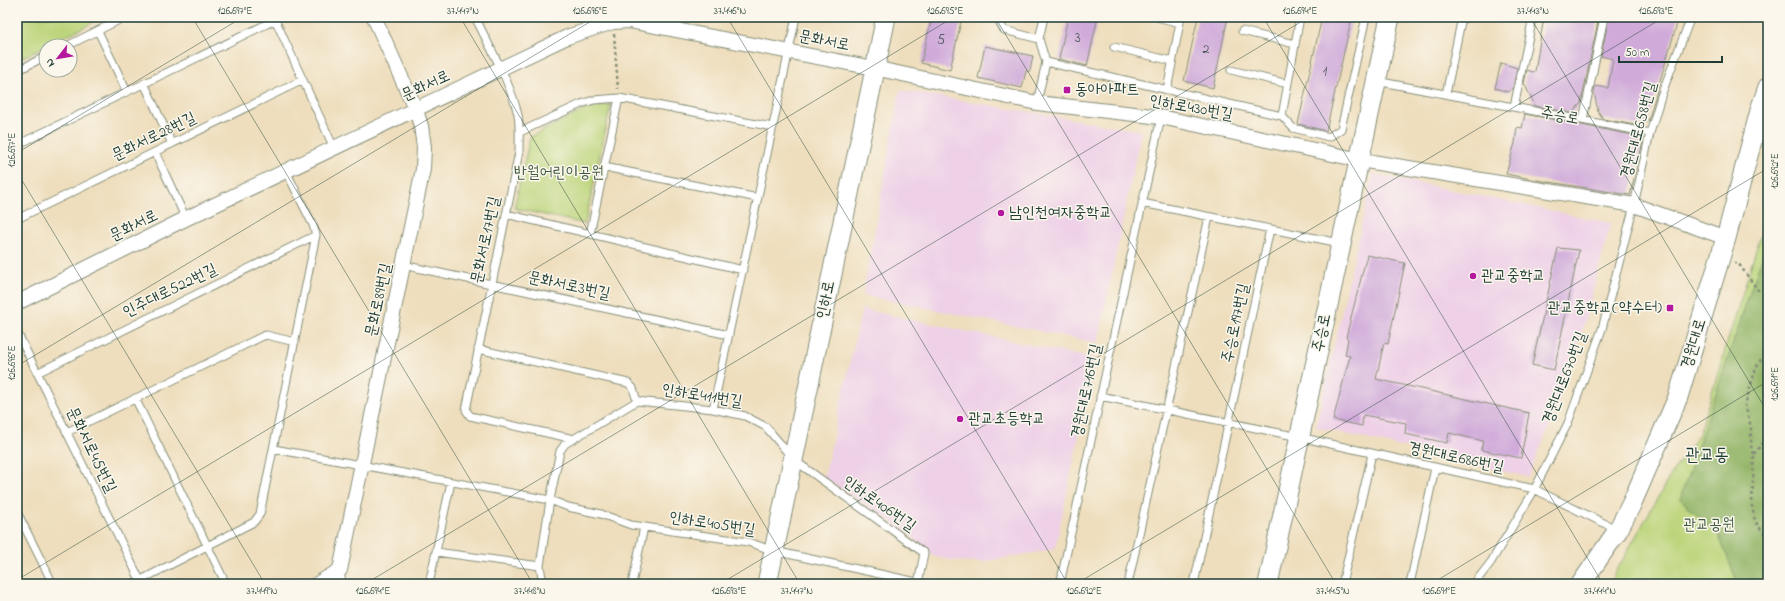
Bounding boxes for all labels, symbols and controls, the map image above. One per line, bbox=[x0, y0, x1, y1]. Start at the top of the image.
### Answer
text: 126.697°E bbox=[218, 4, 252, 19]
text: 37.447°N bbox=[447, 4, 479, 19]
text: 126.696°E bbox=[572, 4, 608, 19]
text: 37.446°N bbox=[714, 4, 746, 19]
text: 126.695°E bbox=[927, 4, 963, 19]
text: 126.694°E bbox=[1283, 4, 1317, 19]
text: 37.443°N bbox=[1517, 4, 1549, 19]
text: 126.693°E bbox=[1639, 4, 1673, 19]
street label: 문화서로 bbox=[796, 24, 852, 58]
house number: 3 bbox=[1075, 28, 1081, 49]
house number: 5 bbox=[937, 30, 945, 51]
north arrow bbox=[38, 38, 78, 78]
scale bar bbox=[1619, 38, 1722, 64]
house number: 2 bbox=[1203, 39, 1210, 60]
text: 50 m bbox=[1625, 44, 1649, 62]
text: N bbox=[42, 55, 59, 70]
house number: 1 bbox=[1323, 61, 1328, 82]
street label: 문화서로 bbox=[398, 64, 454, 108]
place label: 동아아파트 bbox=[1075, 78, 1139, 102]
street label: 경원대로658번길 bbox=[1615, 79, 1663, 181]
marker: 동아아파트 bbox=[1062, 85, 1072, 95]
street label: 인하로430번길 bbox=[1147, 89, 1235, 127]
street label: 주승로 bbox=[1539, 101, 1581, 131]
street label: 문화서로28번길 bbox=[108, 106, 200, 168]
text: 126.697°E bbox=[5, 133, 20, 167]
text: 126.692°E bbox=[1768, 153, 1783, 189]
park label: 반월어린이공원 bbox=[514, 161, 604, 185]
street label: 문화서로17번길 bbox=[465, 194, 507, 286]
place label: 남인천여자중학교 bbox=[1009, 201, 1112, 225]
street label: 문화서로 bbox=[106, 204, 162, 248]
marker: 남인천여자중학교 bbox=[996, 208, 1006, 218]
street label: 인주대로522번길 bbox=[119, 258, 221, 324]
street label: 문화로89번길 bbox=[359, 261, 399, 339]
place label: 관교중학교 bbox=[1481, 264, 1545, 288]
street label: 문화서로3번길 bbox=[525, 266, 613, 306]
marker: 관교중학교 bbox=[1468, 271, 1478, 281]
street label: 인하로 bbox=[810, 279, 842, 321]
street label: 주승로197번길 bbox=[1216, 281, 1256, 365]
place label: 관교중학교(약수터) bbox=[1548, 296, 1662, 320]
marker: 관교중학교(약수터) bbox=[1665, 303, 1675, 313]
street label: 주승로 bbox=[1306, 312, 1338, 354]
street label: 경원대로 bbox=[1675, 316, 1713, 372]
street label: 경원대로670번길 bbox=[1536, 328, 1594, 428]
street label: 경원대로716번길 bbox=[1065, 341, 1109, 440]
text: 126.696°E bbox=[5, 345, 20, 381]
text: 126.691°E bbox=[1768, 367, 1783, 401]
street label: 인하로411번길 bbox=[660, 378, 744, 414]
street label: 문화서로45번길 bbox=[60, 403, 122, 497]
place label: 관교초등학교 bbox=[968, 407, 1045, 431]
marker: 관교초등학교 bbox=[955, 414, 965, 424]
street label: 경원대로686번길 bbox=[1406, 436, 1506, 480]
district label: 관교동 bbox=[1685, 443, 1729, 469]
street label: 인하로406번길 bbox=[837, 470, 921, 538]
street label: 인하로405번길 bbox=[667, 505, 757, 543]
park label: 관교공원 bbox=[1683, 513, 1735, 537]
text: 37.449°N bbox=[247, 584, 278, 599]
text: 126.694°E bbox=[356, 584, 390, 599]
text: 37.448°N bbox=[514, 584, 546, 599]
text: 126.693°E bbox=[712, 584, 746, 599]
text: 37.447°N bbox=[781, 584, 813, 599]
text: 126.692°E bbox=[1066, 584, 1102, 599]
text: 37.445°N bbox=[1316, 584, 1350, 599]
text: 126.691°E bbox=[1422, 584, 1456, 599]
text: 37.444°N bbox=[1584, 584, 1616, 599]

